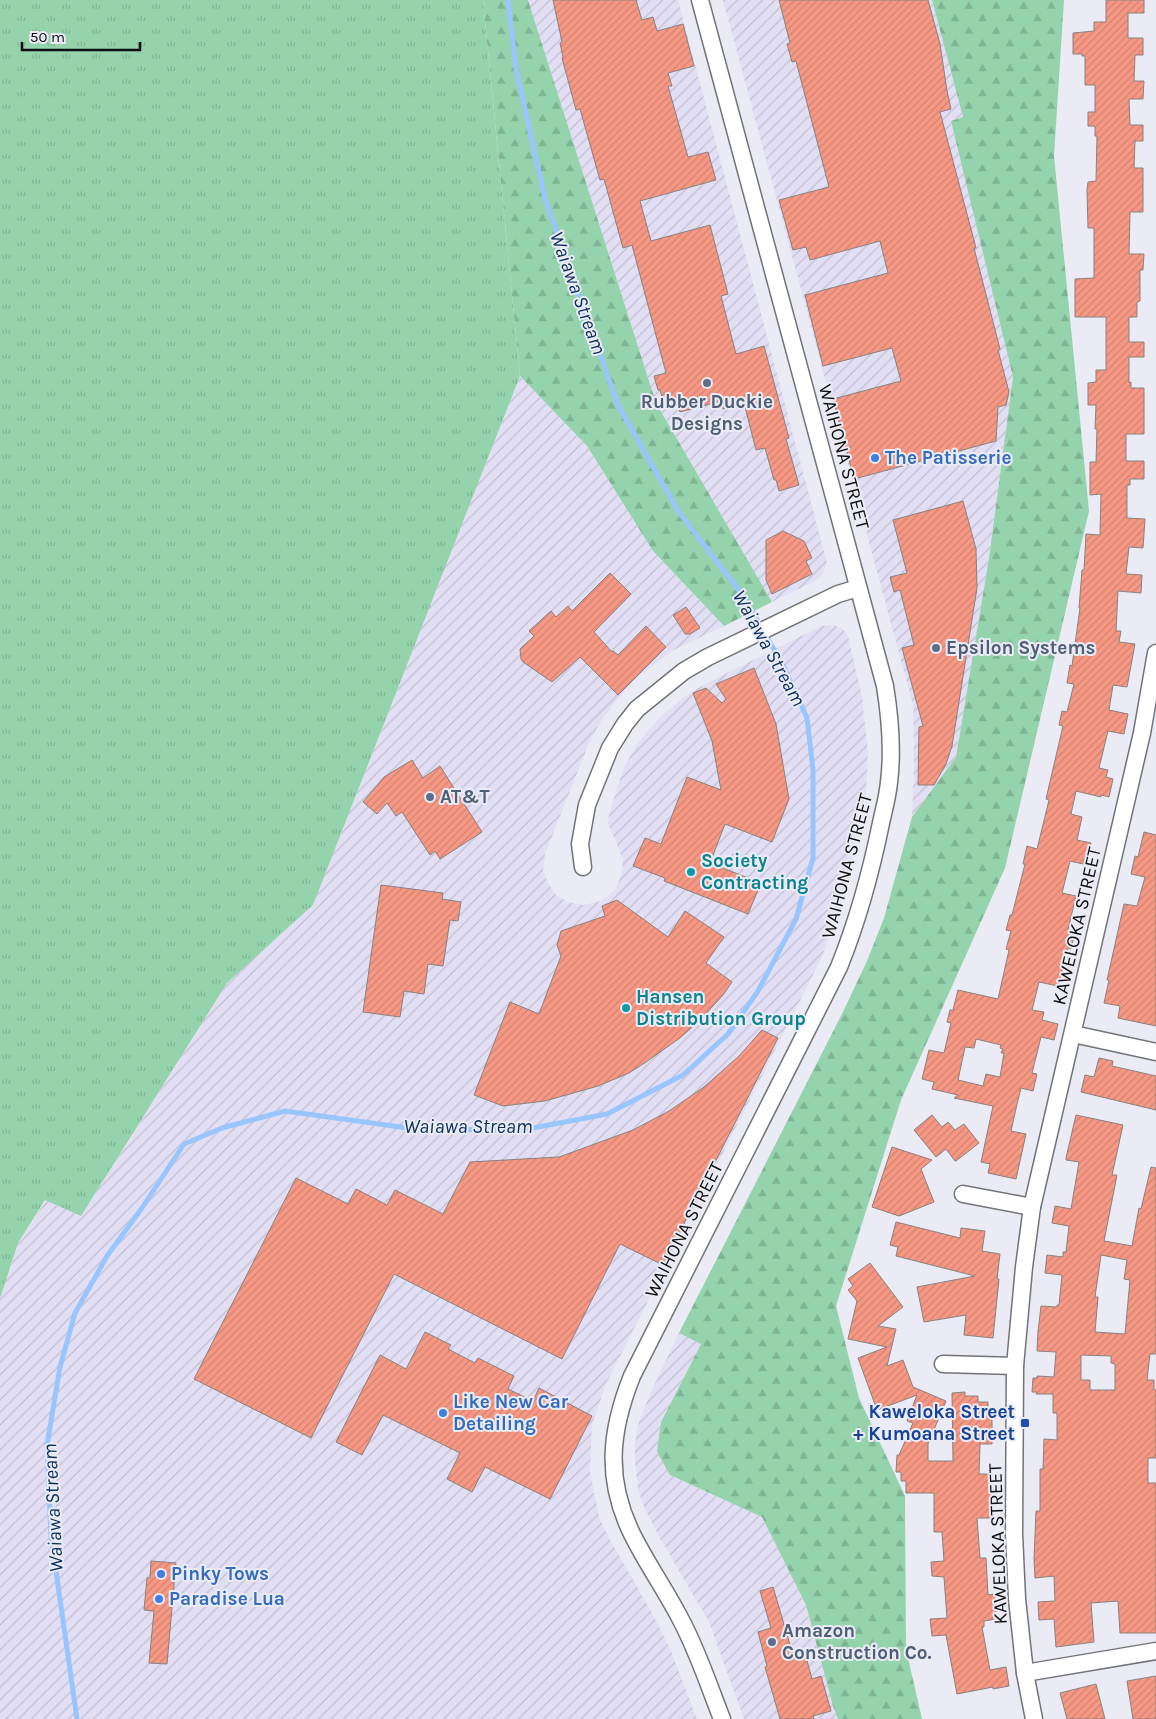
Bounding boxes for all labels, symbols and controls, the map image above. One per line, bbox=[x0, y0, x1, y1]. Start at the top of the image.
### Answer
scale bar bbox=[22, 20, 140, 52]
text: 50 m bbox=[30, 28, 65, 46]
water label: Waiawa Stream bbox=[545, 228, 611, 358]
marker: Rubber Duckie Designs bbox=[701, 377, 713, 389]
street label: WAIHONA STREET bbox=[814, 382, 874, 533]
place label: Rubber Duckie Designs bbox=[641, 391, 773, 435]
place label: The Patisserie bbox=[885, 447, 1012, 469]
marker: The Patisserie bbox=[869, 452, 881, 464]
water label: Waiawa Stream bbox=[728, 586, 810, 710]
place label: Epsilon Systems bbox=[946, 637, 1096, 659]
marker: Epsilon Systems bbox=[930, 642, 942, 654]
place label: AT&T bbox=[440, 786, 490, 808]
street label: WAIHONA STREET bbox=[817, 790, 877, 941]
marker: AT&T bbox=[424, 791, 436, 803]
street label: KAWELOKA STREET bbox=[1048, 845, 1106, 1007]
place label: Society Contracting bbox=[701, 850, 808, 894]
marker: Society Contracting bbox=[685, 866, 697, 878]
place label: Hansen Distribution Group bbox=[636, 986, 806, 1030]
marker: Hansen Distribution Group bbox=[620, 1002, 632, 1014]
water label: Waiawa Stream bbox=[403, 1115, 533, 1138]
street label: WAIHONA STREET bbox=[640, 1158, 728, 1302]
place label: Like New Car Detailing bbox=[453, 1391, 569, 1435]
place label: Kaweloka Street + Kumoana Street bbox=[853, 1401, 1015, 1445]
marker: Like New Car Detailing bbox=[437, 1407, 449, 1419]
marker: Kaweloka Street + Kumoana Street bbox=[1019, 1417, 1031, 1429]
water label: Waiawa Stream bbox=[38, 1443, 68, 1573]
street label: KAWELOKA STREET bbox=[984, 1463, 1012, 1625]
place label: Pinky Tows bbox=[171, 1563, 269, 1585]
marker: Pinky Tows bbox=[155, 1568, 167, 1580]
place label: Paradise Lua bbox=[169, 1588, 285, 1610]
marker: Paradise Lua bbox=[153, 1593, 165, 1605]
place label: Amazon Construction Co. bbox=[782, 1620, 932, 1664]
marker: Amazon Construction Co. bbox=[766, 1636, 778, 1648]

